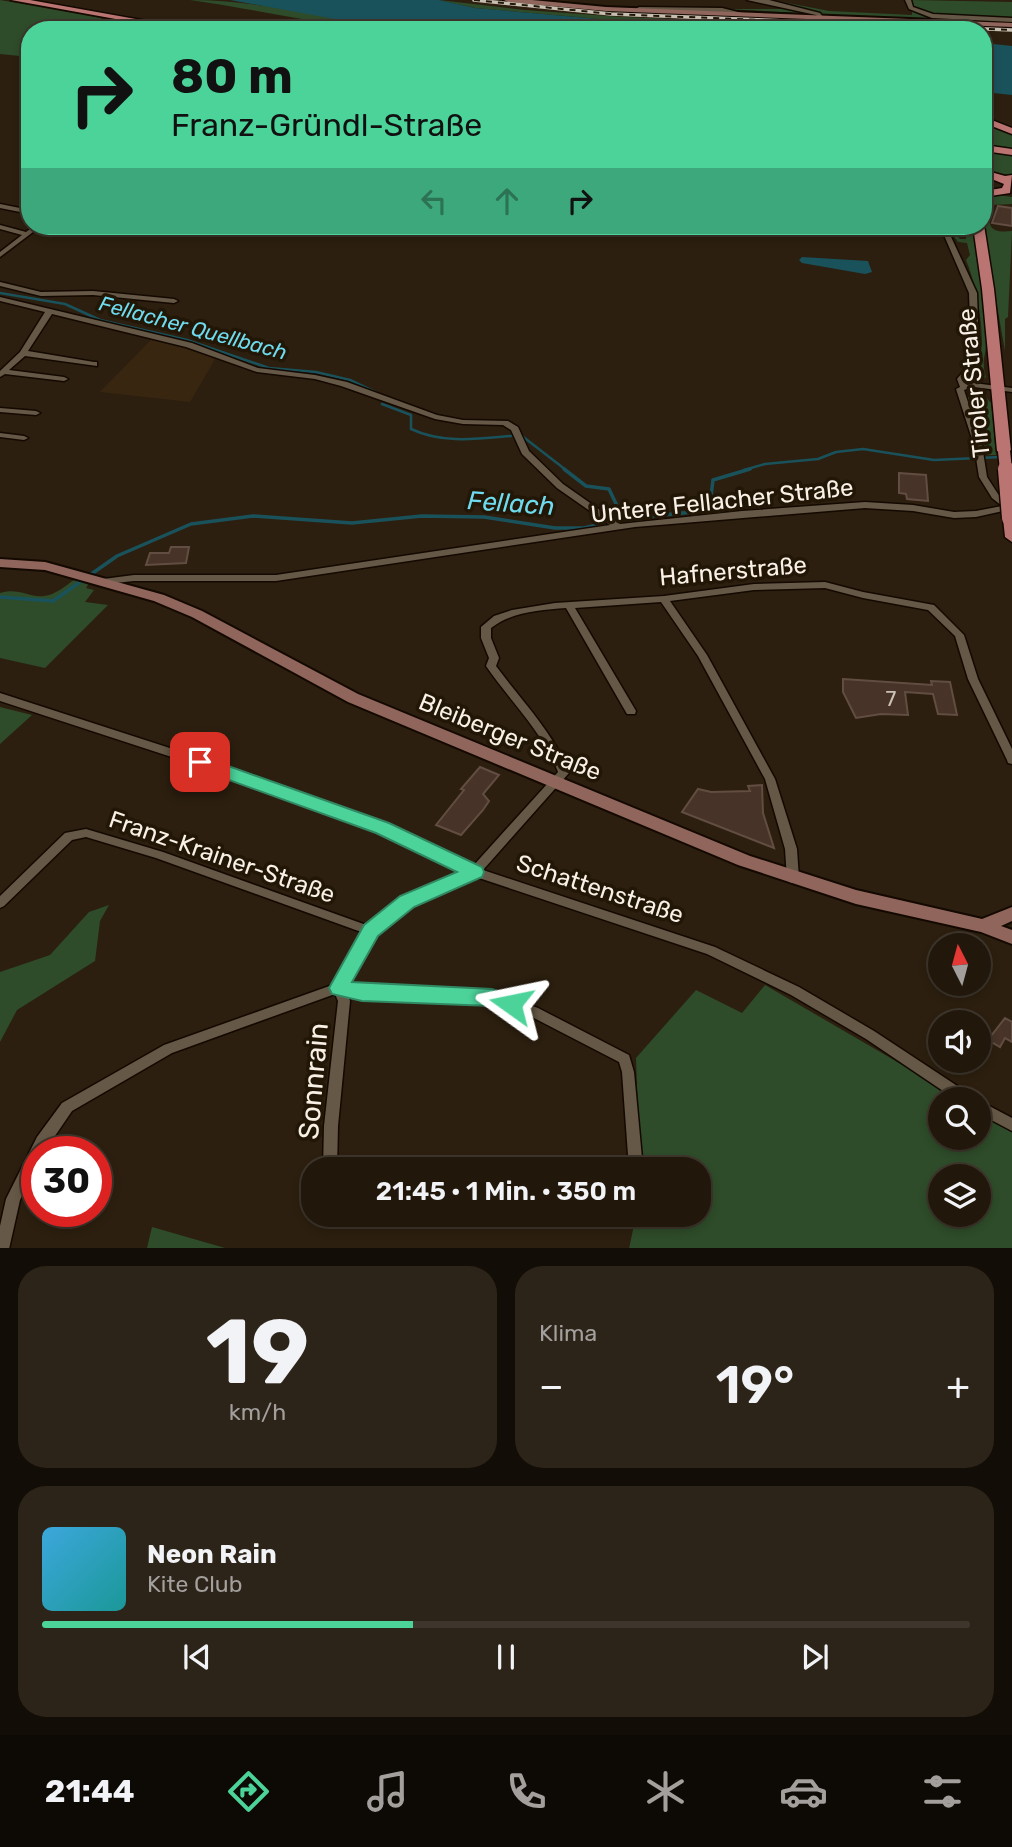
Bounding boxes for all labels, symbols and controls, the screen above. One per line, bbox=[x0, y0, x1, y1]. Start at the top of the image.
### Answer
text: 80 m bbox=[171, 47, 293, 105]
icon: right bbox=[56, 49, 147, 140]
text: Franz-Gründl-Straße bbox=[171, 106, 482, 144]
icon: left bbox=[415, 182, 453, 220]
icon: ahead bbox=[488, 182, 526, 220]
icon: right bbox=[561, 182, 599, 220]
water label: Fellacher Quellbach bbox=[97, 290, 290, 365]
street label: Tiroler Straße bbox=[952, 307, 996, 459]
street label: Untere Fellacher Straße bbox=[589, 473, 855, 529]
water label: Fellach bbox=[466, 485, 556, 522]
street label: Hafnerstraße bbox=[658, 551, 808, 591]
house number: 7 bbox=[886, 686, 897, 711]
street label: Bleiberger Straße bbox=[415, 688, 605, 786]
pin bbox=[170, 732, 230, 792]
icon: arrive bbox=[181, 743, 219, 781]
street label: Franz-Krainer-Straße bbox=[105, 805, 339, 909]
street label: Schattenstraße bbox=[513, 849, 687, 929]
north arrow bbox=[928, 933, 990, 996]
map controls bbox=[928, 933, 991, 1227]
position arrow bbox=[474, 967, 548, 1041]
button: sound bbox=[928, 1010, 991, 1073]
street label: Sonnrain bbox=[292, 1021, 335, 1141]
button: search bbox=[928, 1087, 991, 1150]
speed limit sign: 30 bbox=[21, 1136, 112, 1227]
button: layers bbox=[928, 1164, 991, 1227]
text: 21:45 · 1 Min. · 350 m bbox=[376, 1176, 636, 1207]
text: 19 bbox=[206, 1298, 309, 1406]
text: Klima bbox=[539, 1319, 597, 1347]
text: 19° bbox=[716, 1354, 794, 1416]
text: − bbox=[539, 1363, 564, 1409]
text: + bbox=[946, 1363, 970, 1409]
text: km/h bbox=[229, 1398, 286, 1426]
text: Neon Rain bbox=[147, 1539, 277, 1570]
text: Kite Club bbox=[147, 1570, 242, 1598]
icon: previous bbox=[178, 1638, 216, 1676]
icon: pause bbox=[487, 1638, 525, 1676]
icon: next bbox=[796, 1638, 834, 1676]
icon: directions bbox=[224, 1767, 273, 1816]
icon: music bbox=[363, 1767, 412, 1816]
icon: phone bbox=[502, 1767, 551, 1816]
icon: climate bbox=[641, 1767, 690, 1816]
icon: car bbox=[779, 1767, 828, 1816]
icon: filters bbox=[918, 1767, 967, 1816]
text: 21:44 bbox=[45, 1772, 135, 1810]

